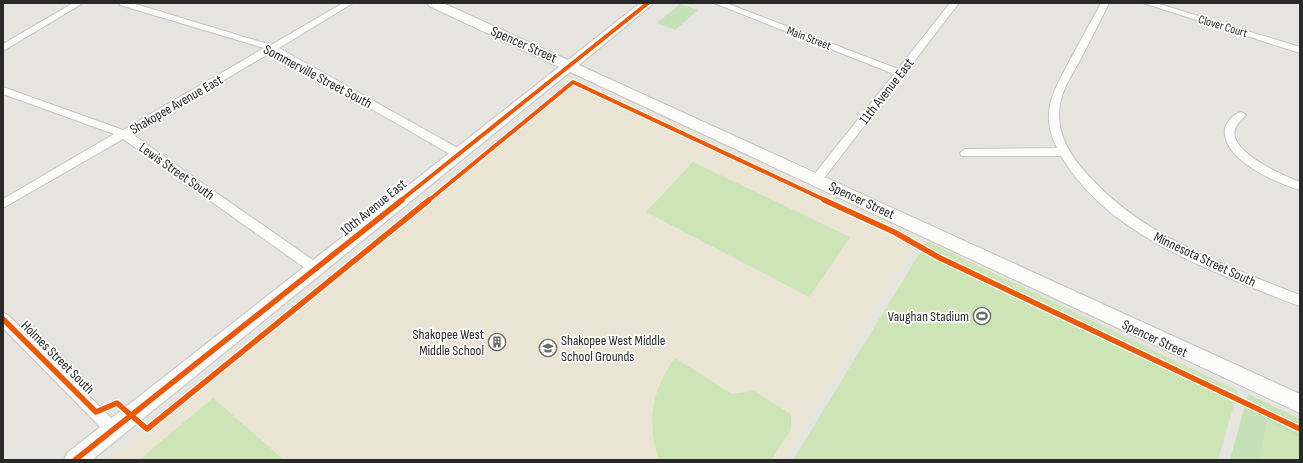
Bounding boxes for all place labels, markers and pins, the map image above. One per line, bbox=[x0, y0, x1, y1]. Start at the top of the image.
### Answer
sports icon: Vaughan Stadium bbox=[972, 306, 992, 326]
place label: Vaughan Stadium bbox=[888, 308, 969, 325]
place label: Shakopee West Middle School bbox=[413, 326, 484, 359]
building icon: Shakopee West Middle School bbox=[487, 332, 507, 352]
place label: Shakopee West Middle School Grounds bbox=[561, 332, 665, 365]
school or university icon: Shakopee West Middle School Grounds bbox=[538, 338, 558, 358]

